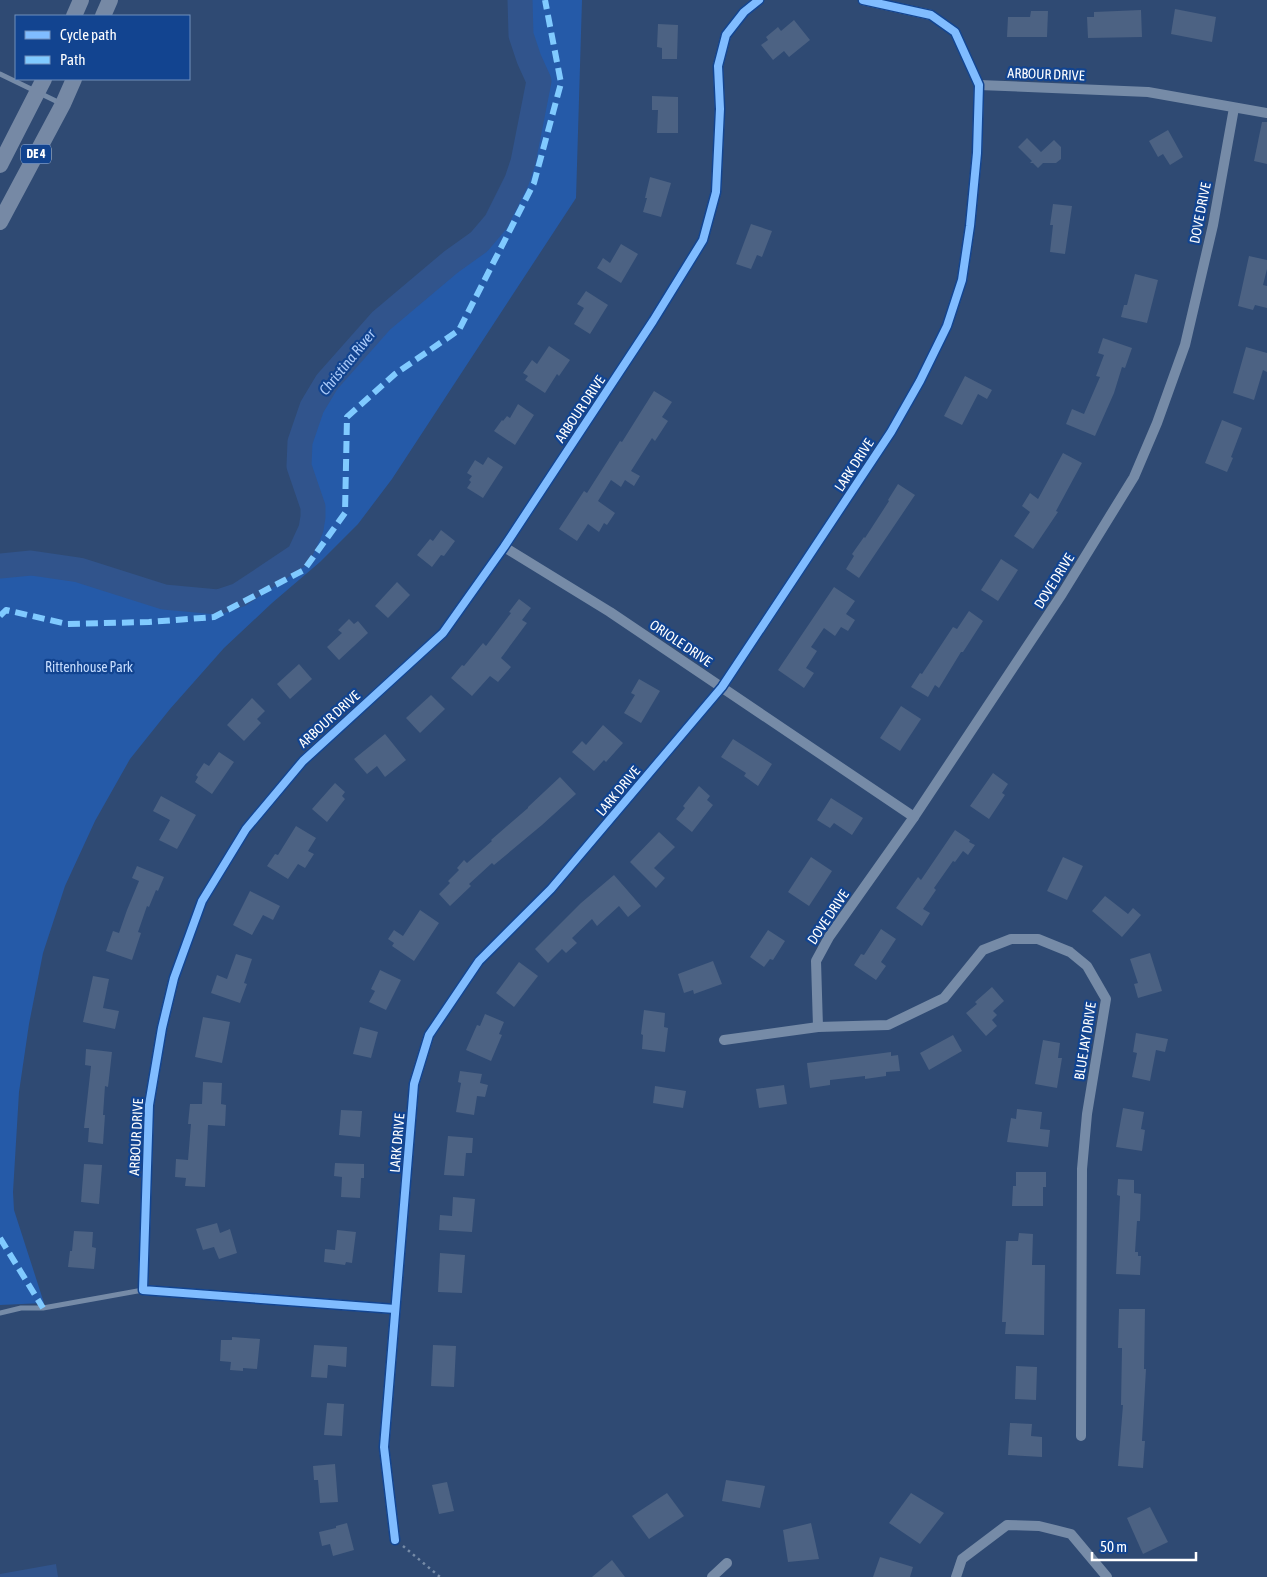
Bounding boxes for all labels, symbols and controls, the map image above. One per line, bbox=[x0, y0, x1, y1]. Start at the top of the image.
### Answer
legend bbox=[15, 15, 190, 80]
text: Cycle path bbox=[60, 26, 117, 43]
text: Path bbox=[60, 51, 86, 68]
street label: ARBOUR DRIVE bbox=[1007, 65, 1085, 83]
road number: DE 4 bbox=[21, 144, 51, 164]
street label: DOVE DRIVE bbox=[1186, 181, 1214, 245]
water label: Christina River bbox=[315, 325, 379, 398]
street label: ARBOUR DRIVE bbox=[552, 373, 608, 445]
street label: LARK DRIVE bbox=[831, 436, 877, 494]
street label: DOVE DRIVE bbox=[1031, 551, 1077, 611]
street label: ORIOLE DRIVE bbox=[647, 616, 715, 670]
park label: Rittenhouse Park bbox=[45, 659, 133, 675]
street label: ARBOUR DRIVE bbox=[295, 687, 363, 751]
street label: LARK DRIVE bbox=[593, 763, 643, 819]
street label: DOVE DRIVE bbox=[804, 887, 852, 947]
street label: BLUE JAY DRIVE bbox=[1071, 1001, 1099, 1081]
street label: ARBOUR DRIVE bbox=[126, 1098, 146, 1176]
street label: LARK DRIVE bbox=[386, 1113, 408, 1173]
scale bar bbox=[1092, 1530, 1196, 1562]
text: 50 m bbox=[1100, 1538, 1127, 1555]

